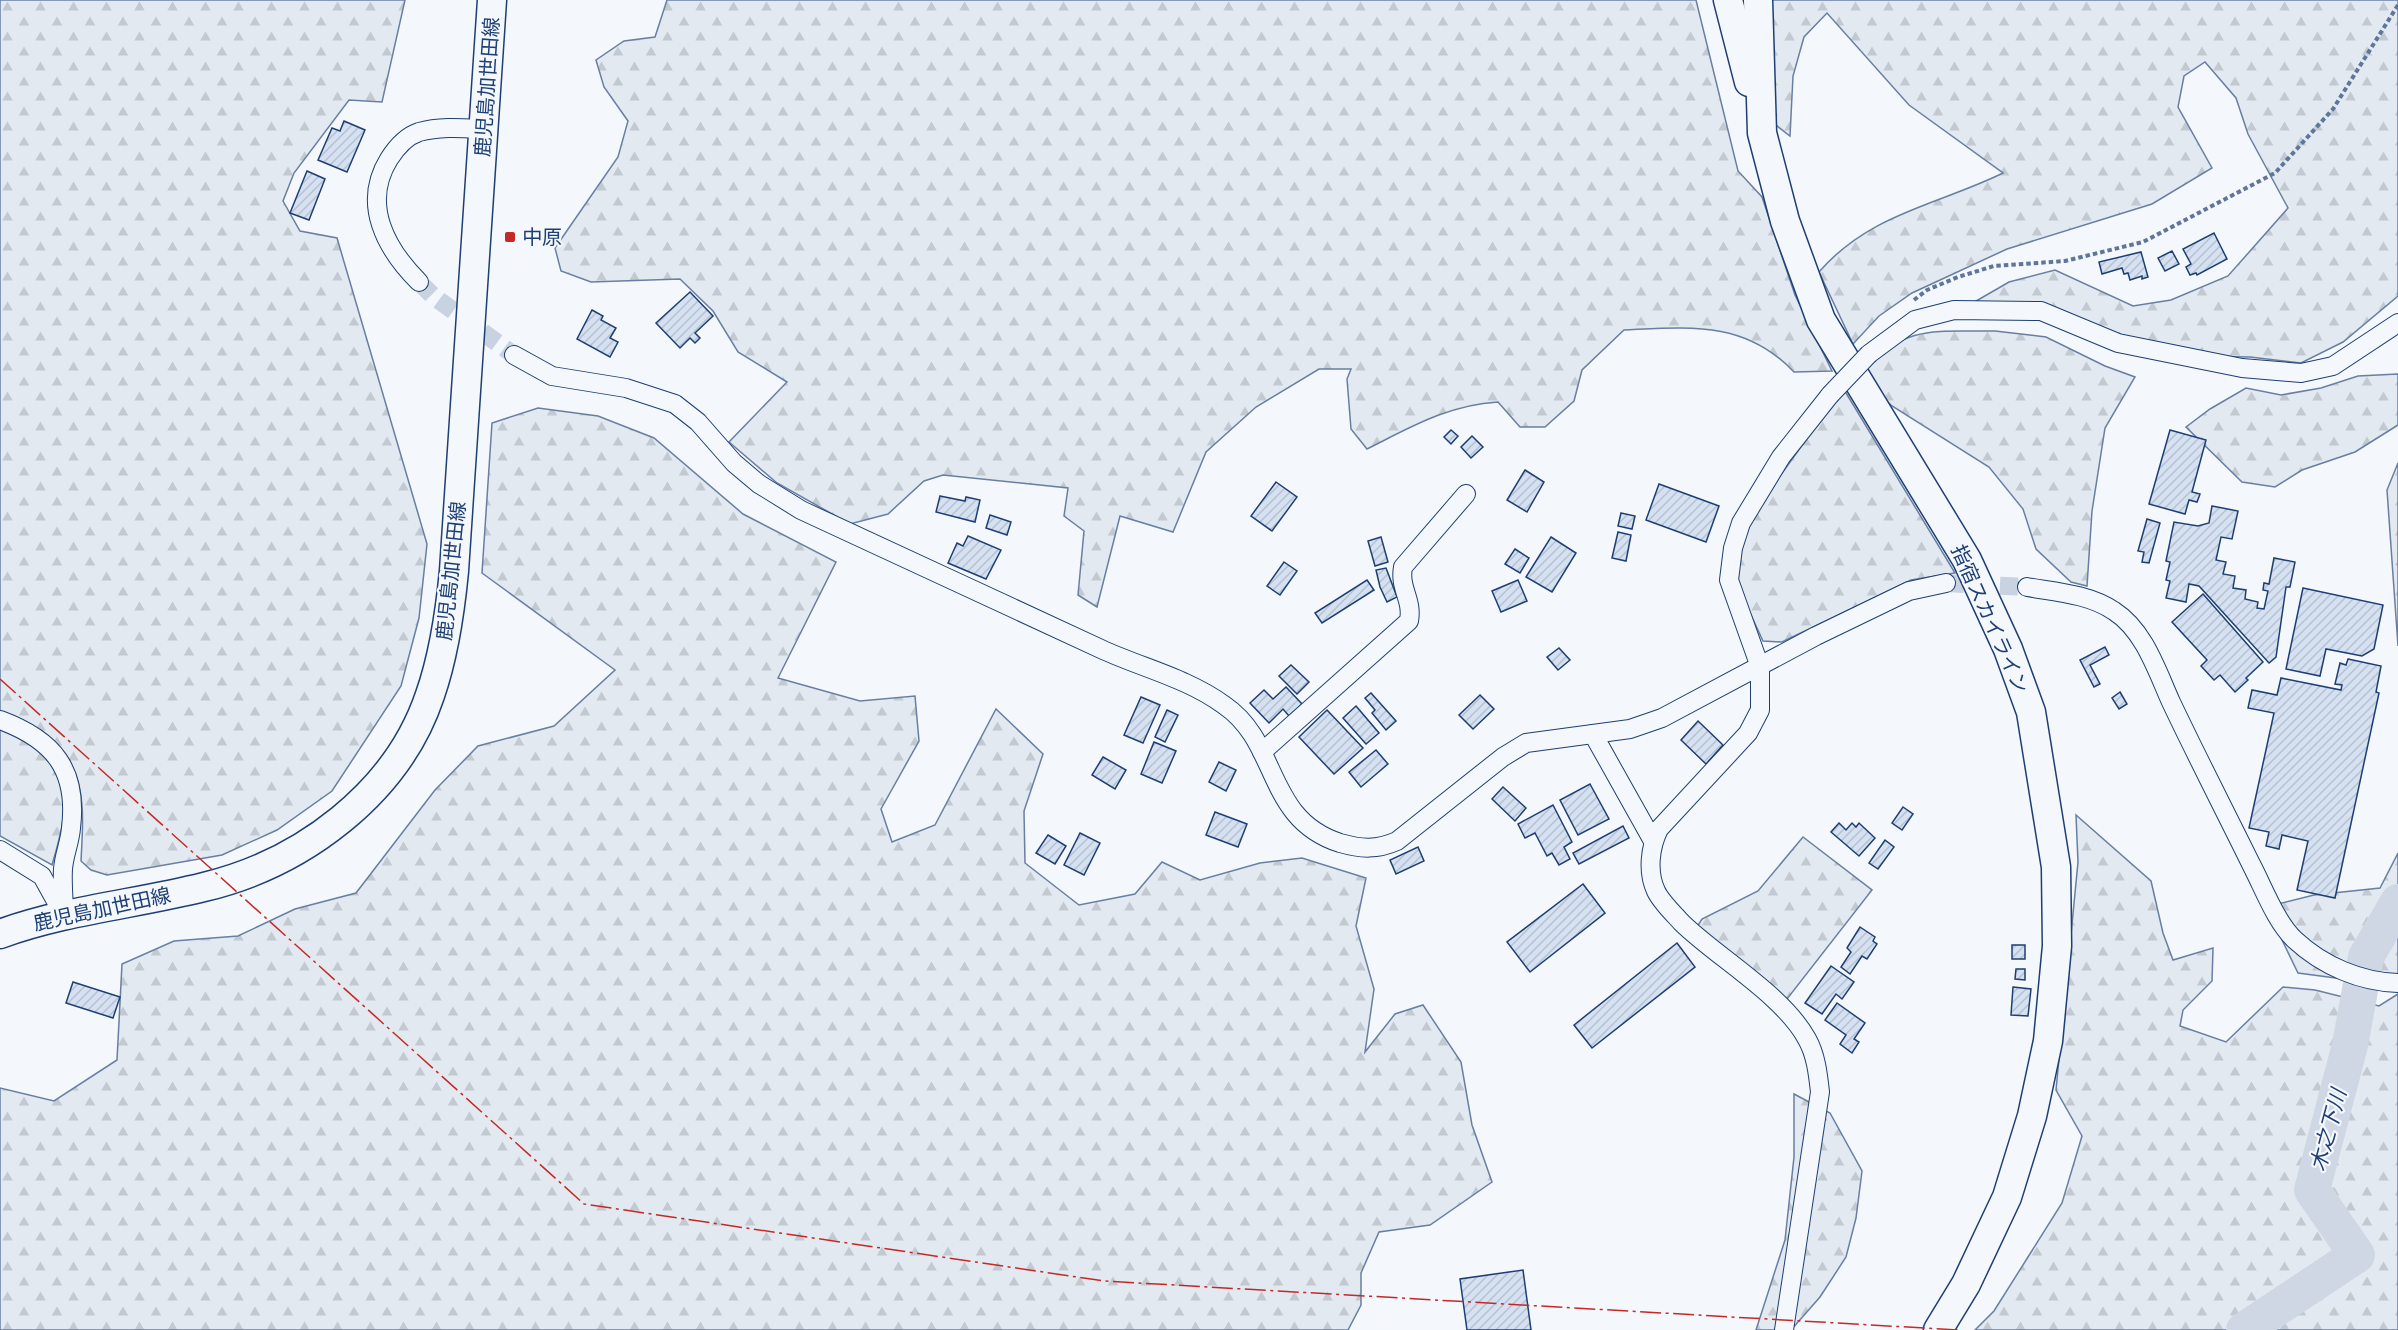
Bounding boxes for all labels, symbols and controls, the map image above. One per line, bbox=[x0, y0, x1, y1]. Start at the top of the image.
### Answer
street label: 鹿児島加世田線 bbox=[471, 16, 503, 158]
place label: 中原 bbox=[522, 226, 562, 248]
marker: 中原 bbox=[503, 230, 517, 244]
street label: 鹿児島加世田線 bbox=[433, 500, 469, 642]
street label: 指宿スカイライン bbox=[1947, 541, 2033, 697]
street label: 鹿児島加世田線 bbox=[31, 884, 173, 934]
water label: 木之下川 bbox=[2306, 1085, 2350, 1174]

